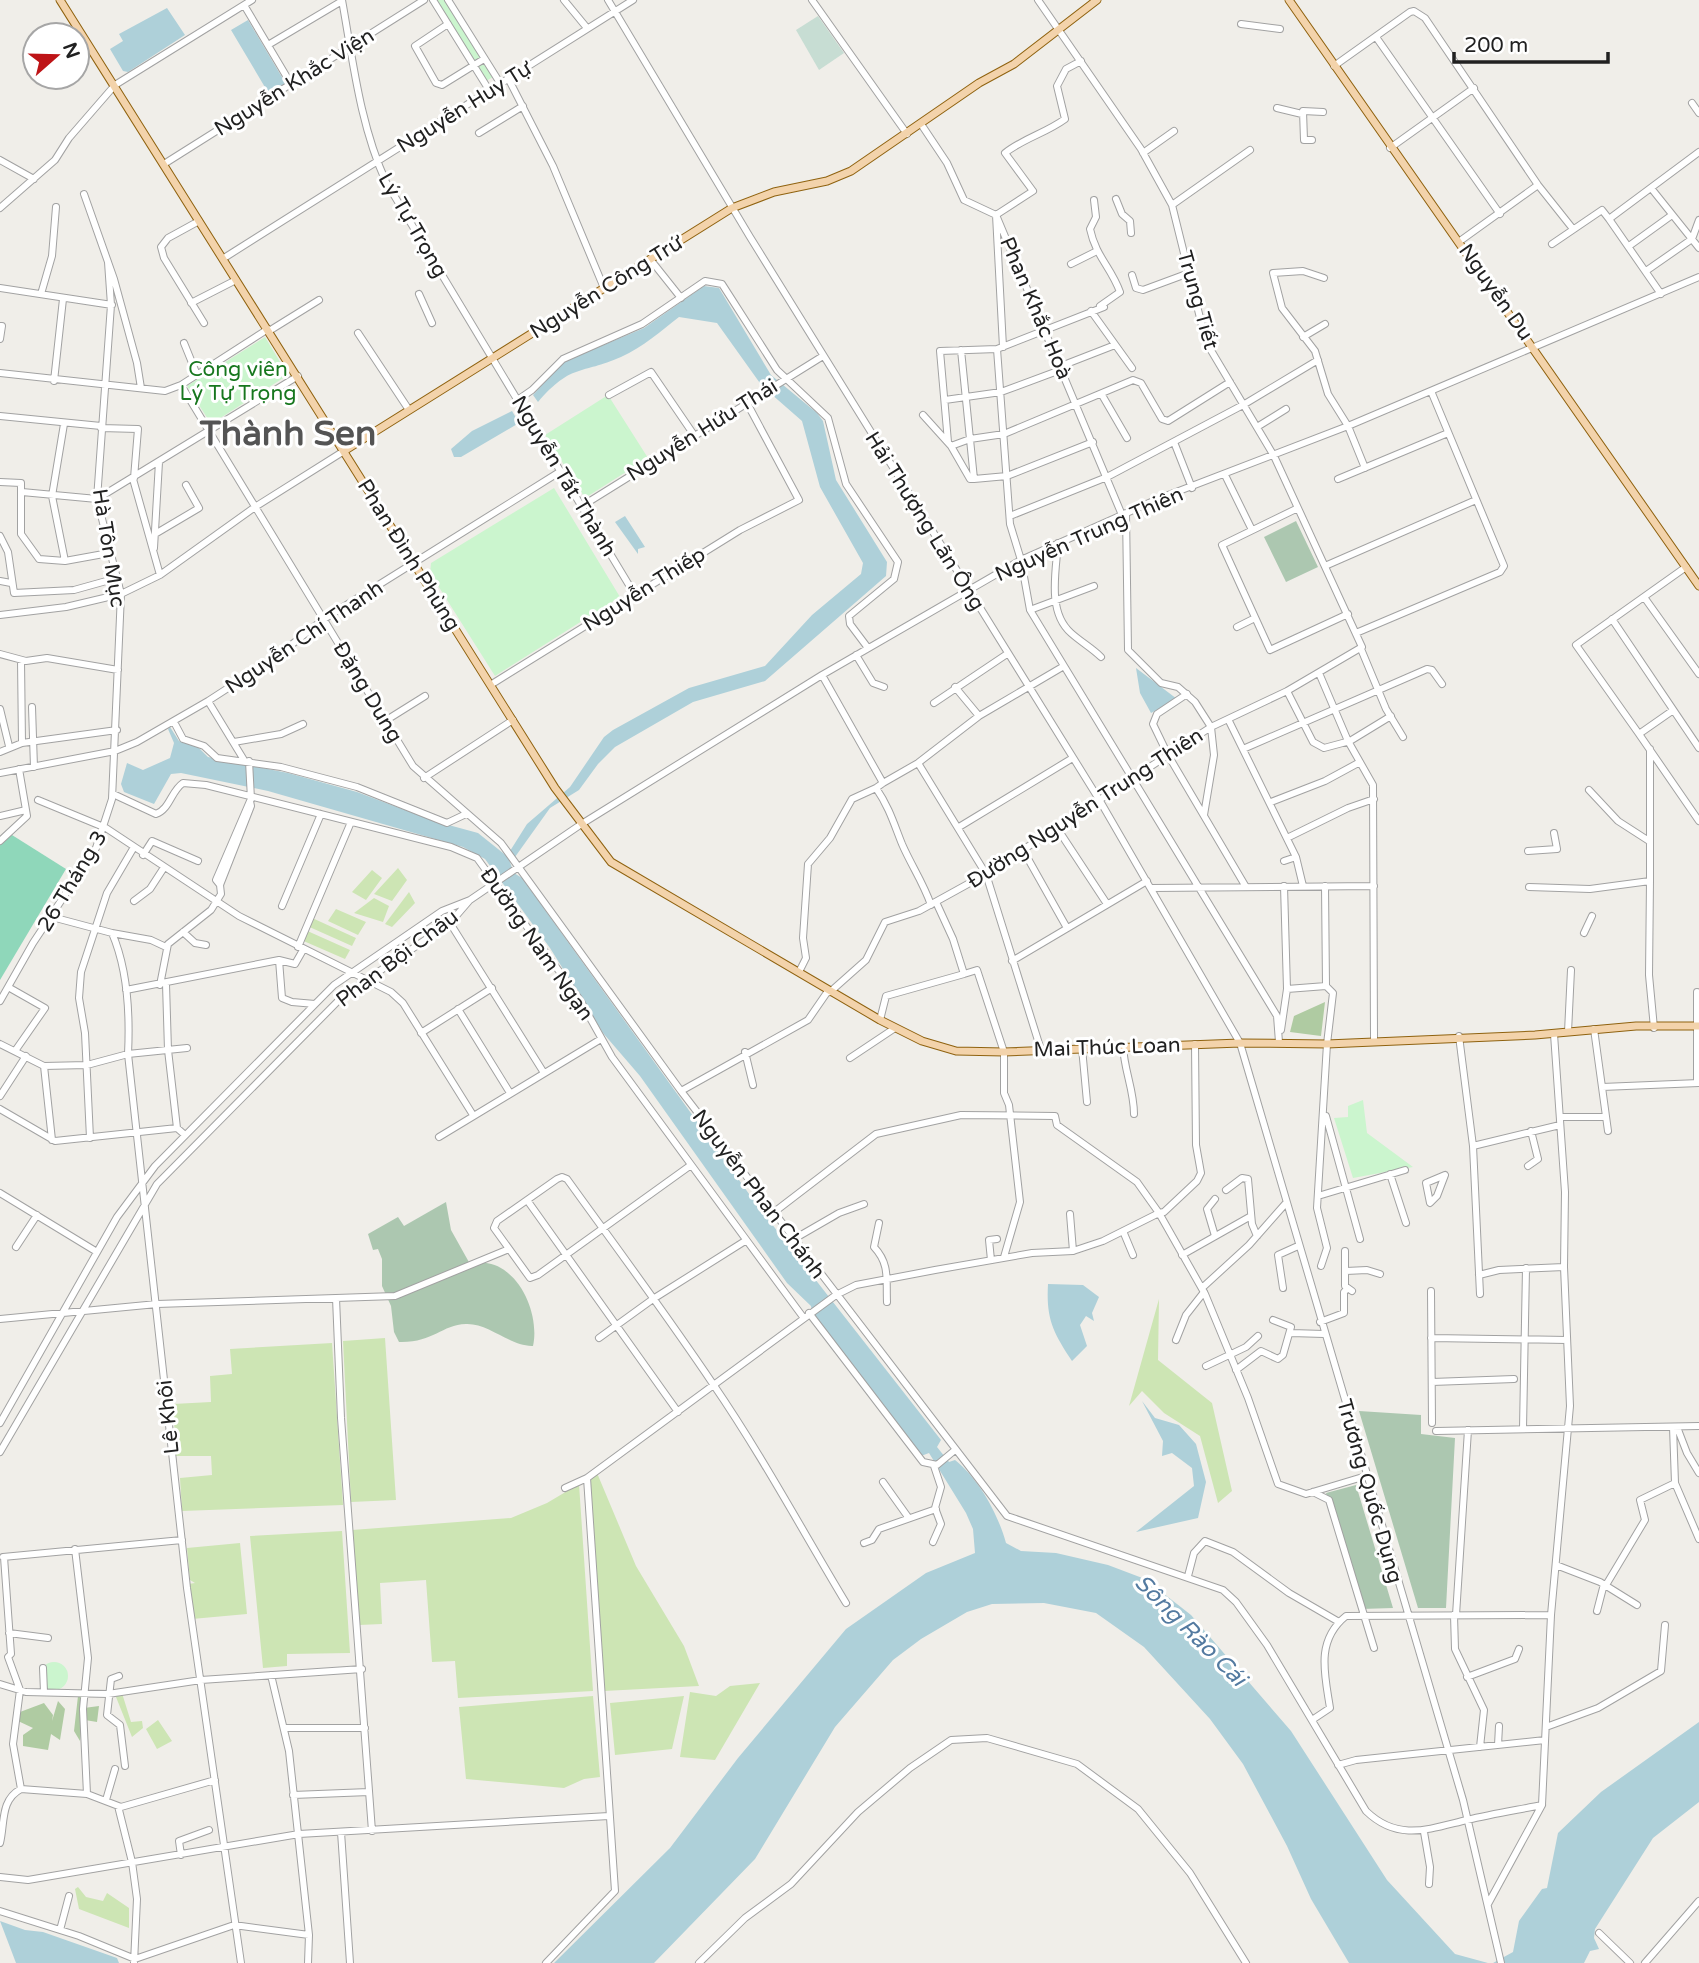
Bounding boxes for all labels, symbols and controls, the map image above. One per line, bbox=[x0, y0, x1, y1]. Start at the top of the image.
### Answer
north arrow bbox=[21, 21, 91, 91]
scale bar bbox=[1454, 21, 1608, 65]
street label: Nguyễn Khắc Viện bbox=[210, 23, 379, 142]
text: 200 m bbox=[1464, 33, 1528, 58]
text: N bbox=[58, 40, 84, 61]
street label: Nguyễn Huy Tự bbox=[393, 55, 538, 159]
street label: Lý Tự Trọng bbox=[373, 168, 453, 282]
street label: Nguyễn Công Trứ bbox=[525, 229, 689, 344]
street label: Phan Khắc Hoà bbox=[994, 233, 1077, 383]
street label: Nguyễn Du bbox=[1453, 239, 1538, 345]
street label: Trung Tiết bbox=[1172, 248, 1224, 352]
park label: Công viên Lý Tự Trọng bbox=[180, 357, 296, 406]
street label: Nguyễn Hứu Thái bbox=[622, 374, 782, 487]
street label: Nguyễn Tất Thành bbox=[506, 391, 621, 561]
district label: Thành Sen bbox=[199, 413, 376, 455]
street label: Hải Thượng Lãn Ông bbox=[859, 427, 990, 615]
street label: Phan Đình Phùng bbox=[352, 475, 465, 636]
street label: Nguyễn Trung Thiên bbox=[991, 482, 1187, 587]
street label: Hà Tôn Mục bbox=[87, 487, 130, 609]
street label: Nguyễn Thiếp bbox=[578, 542, 710, 637]
street label: Nguyễn Chí Thanh bbox=[221, 575, 388, 699]
street label: Đặng Dung bbox=[328, 637, 407, 747]
street label: Đường Nguyễn Trung Thiên bbox=[963, 723, 1208, 894]
street label: 26 Tháng 3 bbox=[32, 826, 112, 936]
street label: Đường Nam Ngạn bbox=[475, 863, 599, 1026]
street label: Phan Bội Châu bbox=[331, 904, 463, 1013]
street label: Mai Thúc Loan bbox=[1033, 1032, 1181, 1063]
street label: Nguyễn Phan Chánh bbox=[687, 1105, 830, 1284]
street label: Lê Khôi bbox=[152, 1379, 185, 1455]
street label: Trương Quốc Dụng bbox=[1331, 1396, 1408, 1586]
water label: Sông Rào Cái bbox=[1129, 1569, 1254, 1695]

